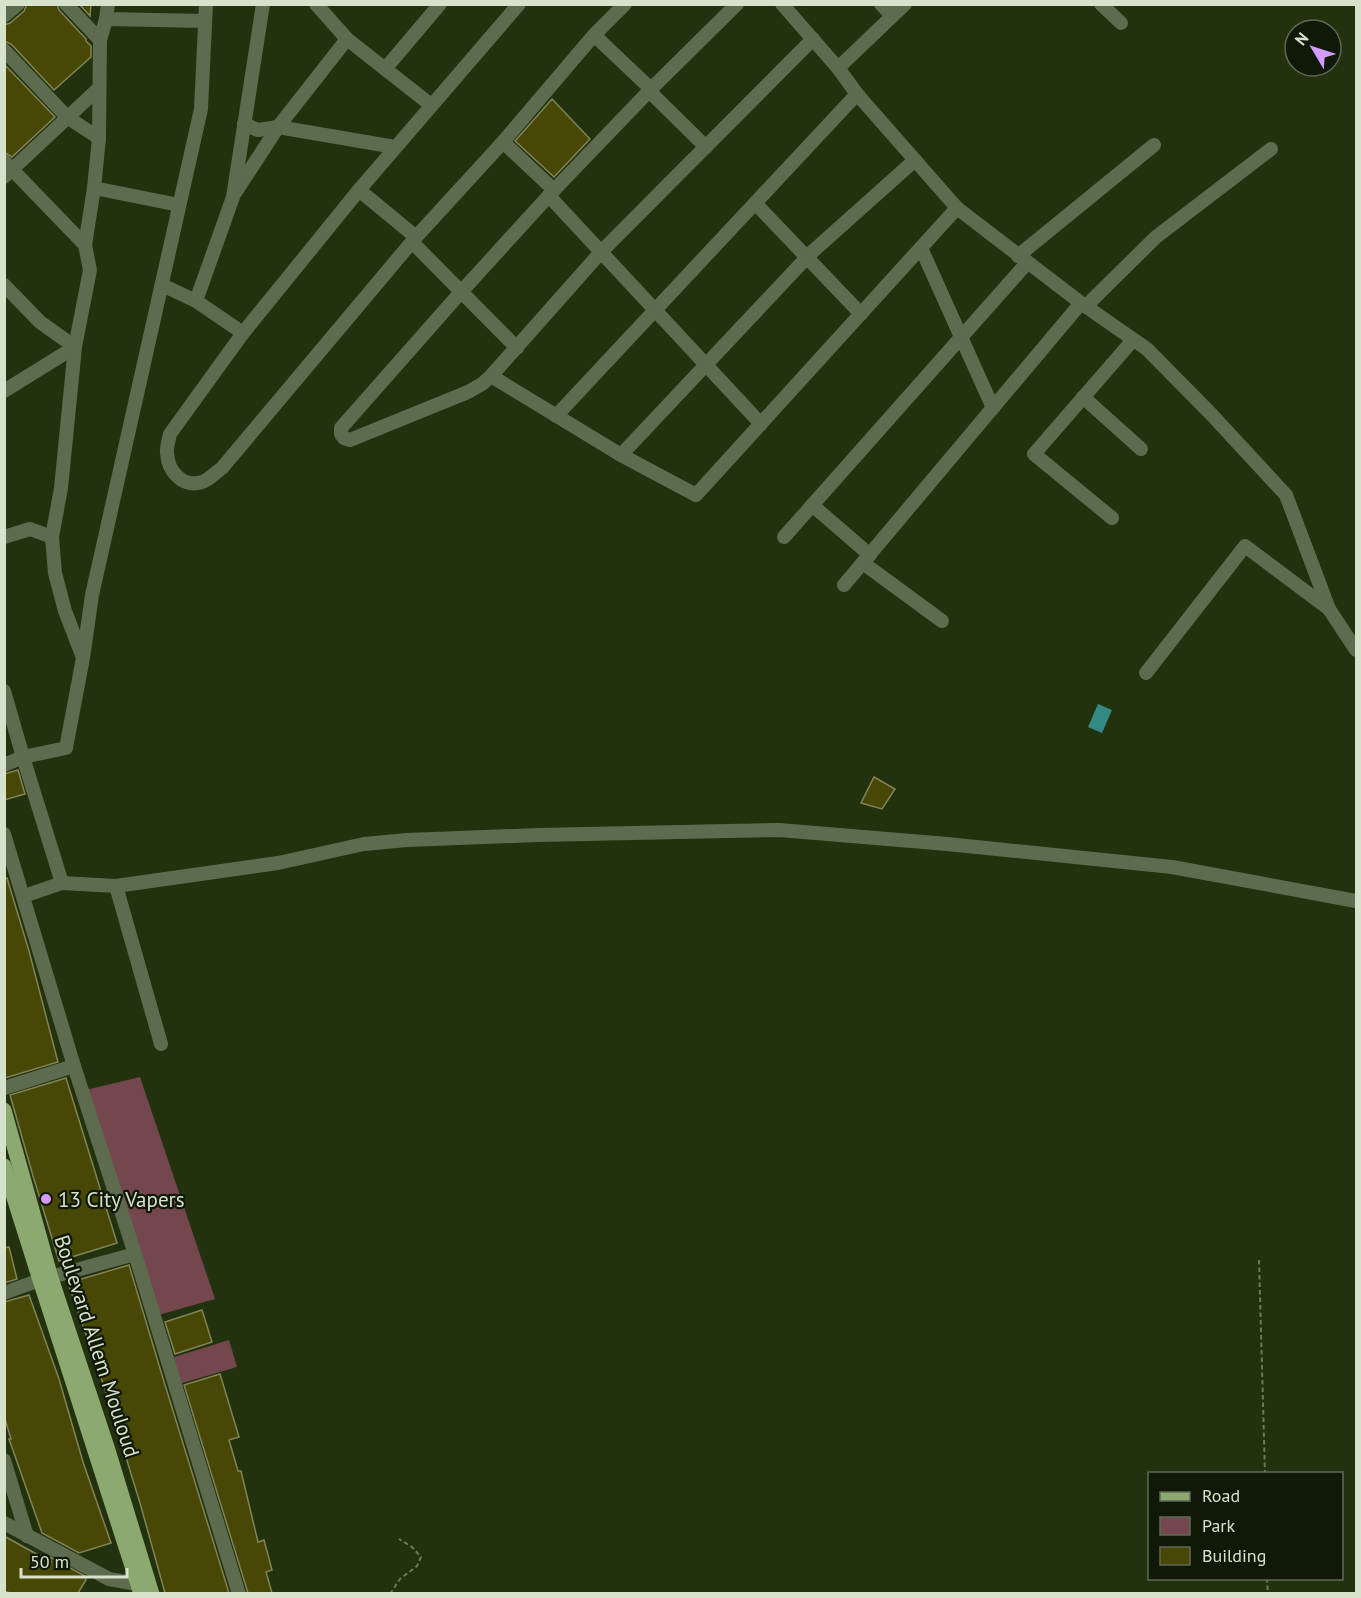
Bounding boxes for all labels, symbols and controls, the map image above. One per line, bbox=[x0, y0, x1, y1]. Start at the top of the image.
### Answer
north arrow bbox=[1283, 18, 1343, 78]
text: N bbox=[1290, 28, 1312, 49]
place label: 13 City Vapers bbox=[58, 1186, 185, 1213]
marker: 13 City Vapers bbox=[39, 1192, 53, 1206]
street label: Boulevard Allem Mouloud bbox=[48, 1231, 146, 1461]
legend bbox=[1148, 1472, 1343, 1580]
text: Road bbox=[1202, 1484, 1240, 1507]
text: Park bbox=[1202, 1514, 1235, 1537]
scale bar bbox=[21, 1541, 128, 1579]
text: Building bbox=[1202, 1544, 1266, 1567]
text: 50 m bbox=[30, 1550, 69, 1573]

